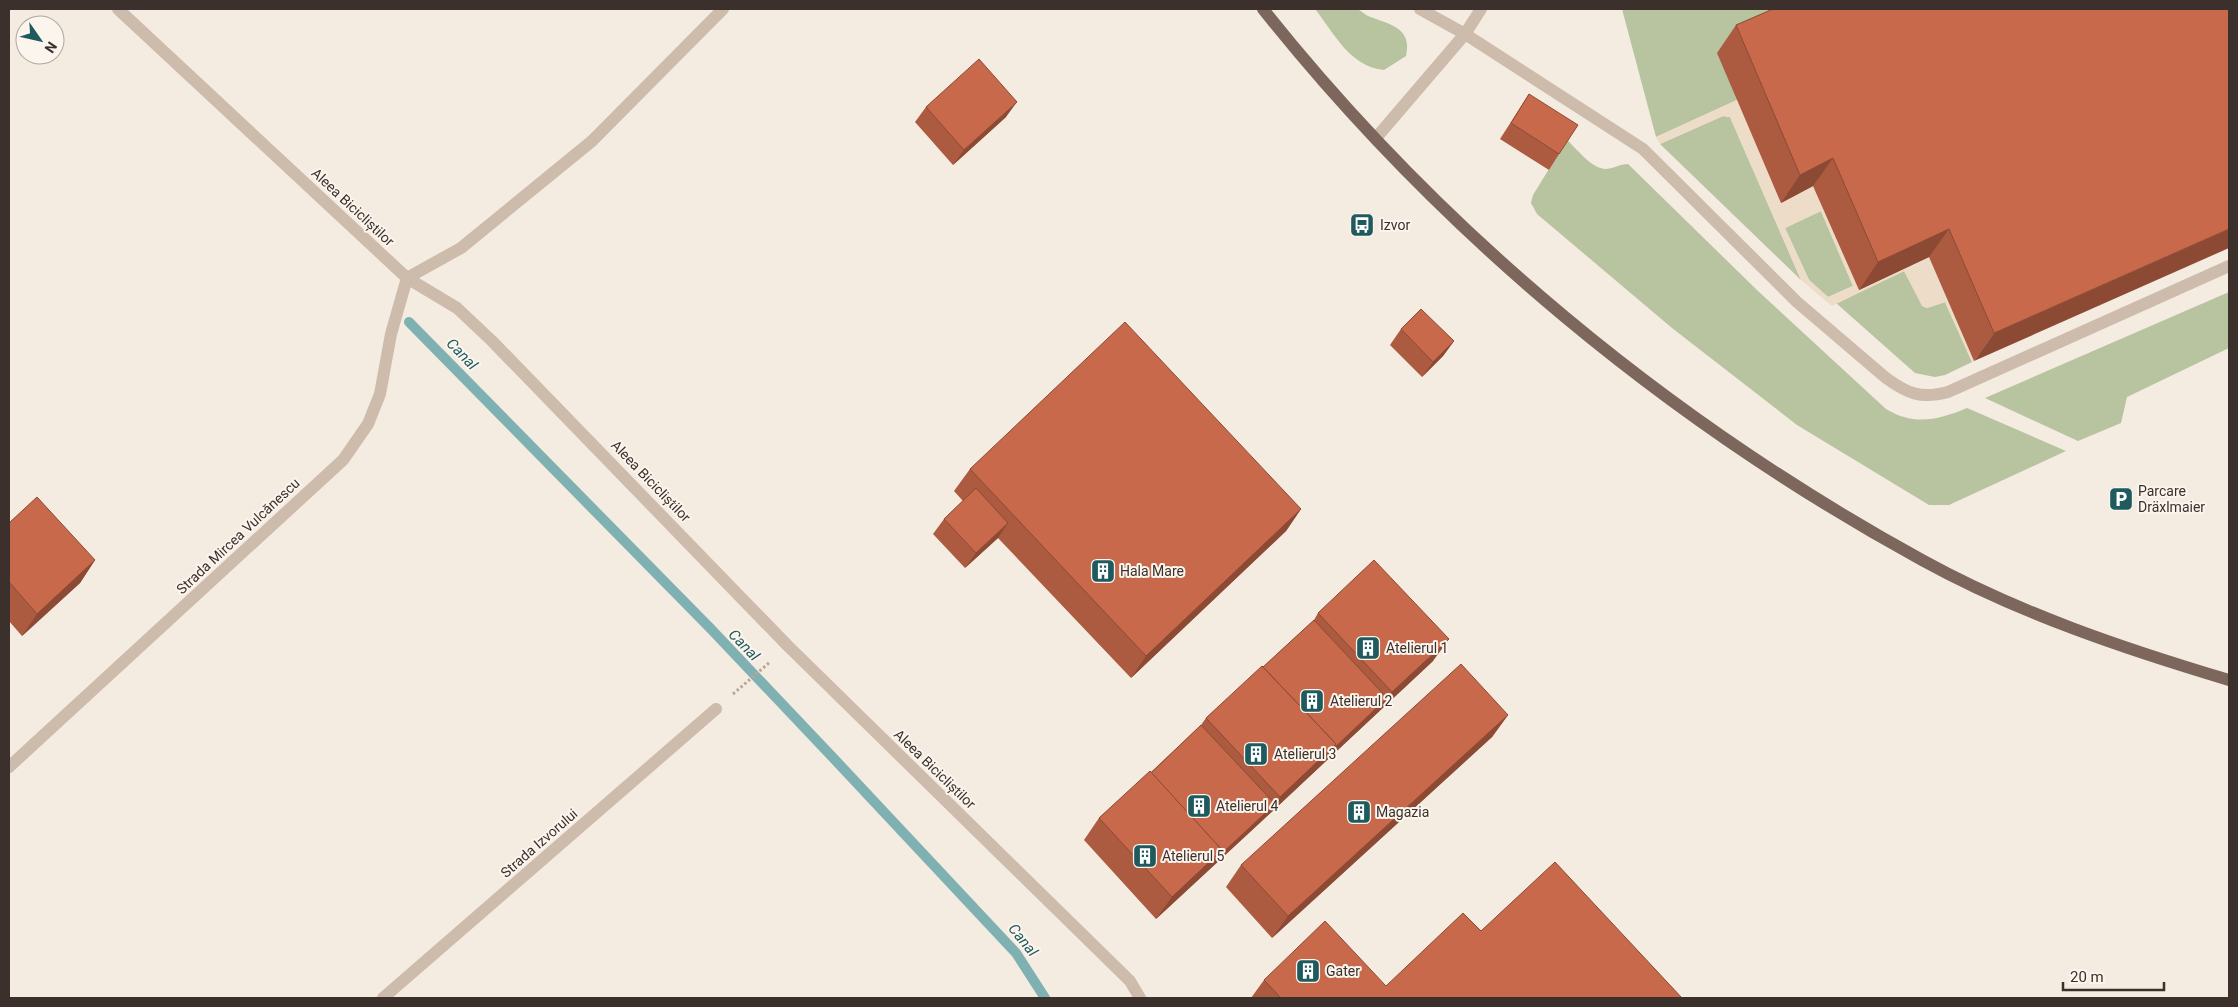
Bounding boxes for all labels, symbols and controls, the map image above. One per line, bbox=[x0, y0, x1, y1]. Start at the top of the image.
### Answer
north arrow bbox=[15, 15, 65, 65]
text: N bbox=[41, 39, 60, 56]
street label: Aleea Bicicliștilor bbox=[308, 165, 398, 250]
bus stop icon: Izvor bbox=[1349, 212, 1375, 238]
place label: Izvor bbox=[1380, 217, 1410, 233]
water label: Canal bbox=[443, 334, 482, 374]
street label: Aleea Bicicliștilor bbox=[607, 437, 694, 526]
street label: Strada Mircea Vulcănescu bbox=[173, 475, 303, 597]
place label: Parcare Dräxlmaier bbox=[2138, 483, 2205, 515]
parking icon: Parcare Dräxlmaier bbox=[2108, 486, 2134, 512]
building icon: Hala Mare bbox=[1090, 558, 1116, 584]
place label: Hala Mare bbox=[1120, 563, 1184, 579]
water label: Canal bbox=[725, 625, 764, 665]
building icon: Atelierul 1 bbox=[1355, 635, 1381, 661]
place label: Atelierul 1 bbox=[1386, 640, 1448, 656]
building icon: Atelierul 2 bbox=[1299, 688, 1325, 714]
place label: Atelierul 2 bbox=[1330, 693, 1393, 709]
street label: Aleea Bicicliștilor bbox=[890, 726, 979, 813]
building icon: Atelierul 3 bbox=[1243, 741, 1269, 767]
place label: Atelierul 3 bbox=[1274, 746, 1336, 762]
building icon: Atelierul 4 bbox=[1186, 793, 1212, 819]
place label: Atelierul 4 bbox=[1216, 798, 1279, 814]
building icon: Magazia bbox=[1346, 799, 1372, 825]
place label: Magazia bbox=[1376, 804, 1429, 820]
street label: Strada Izvorului bbox=[497, 805, 581, 881]
building icon: Atelierul 5 bbox=[1132, 843, 1158, 869]
place label: Atelierul 5 bbox=[1162, 848, 1225, 864]
water label: Canal bbox=[1004, 920, 1042, 960]
building icon: Gater bbox=[1295, 958, 1321, 984]
scale bar bbox=[2063, 960, 2164, 992]
place label: Gater bbox=[1326, 963, 1360, 979]
text: 20 m bbox=[2070, 968, 2104, 986]

